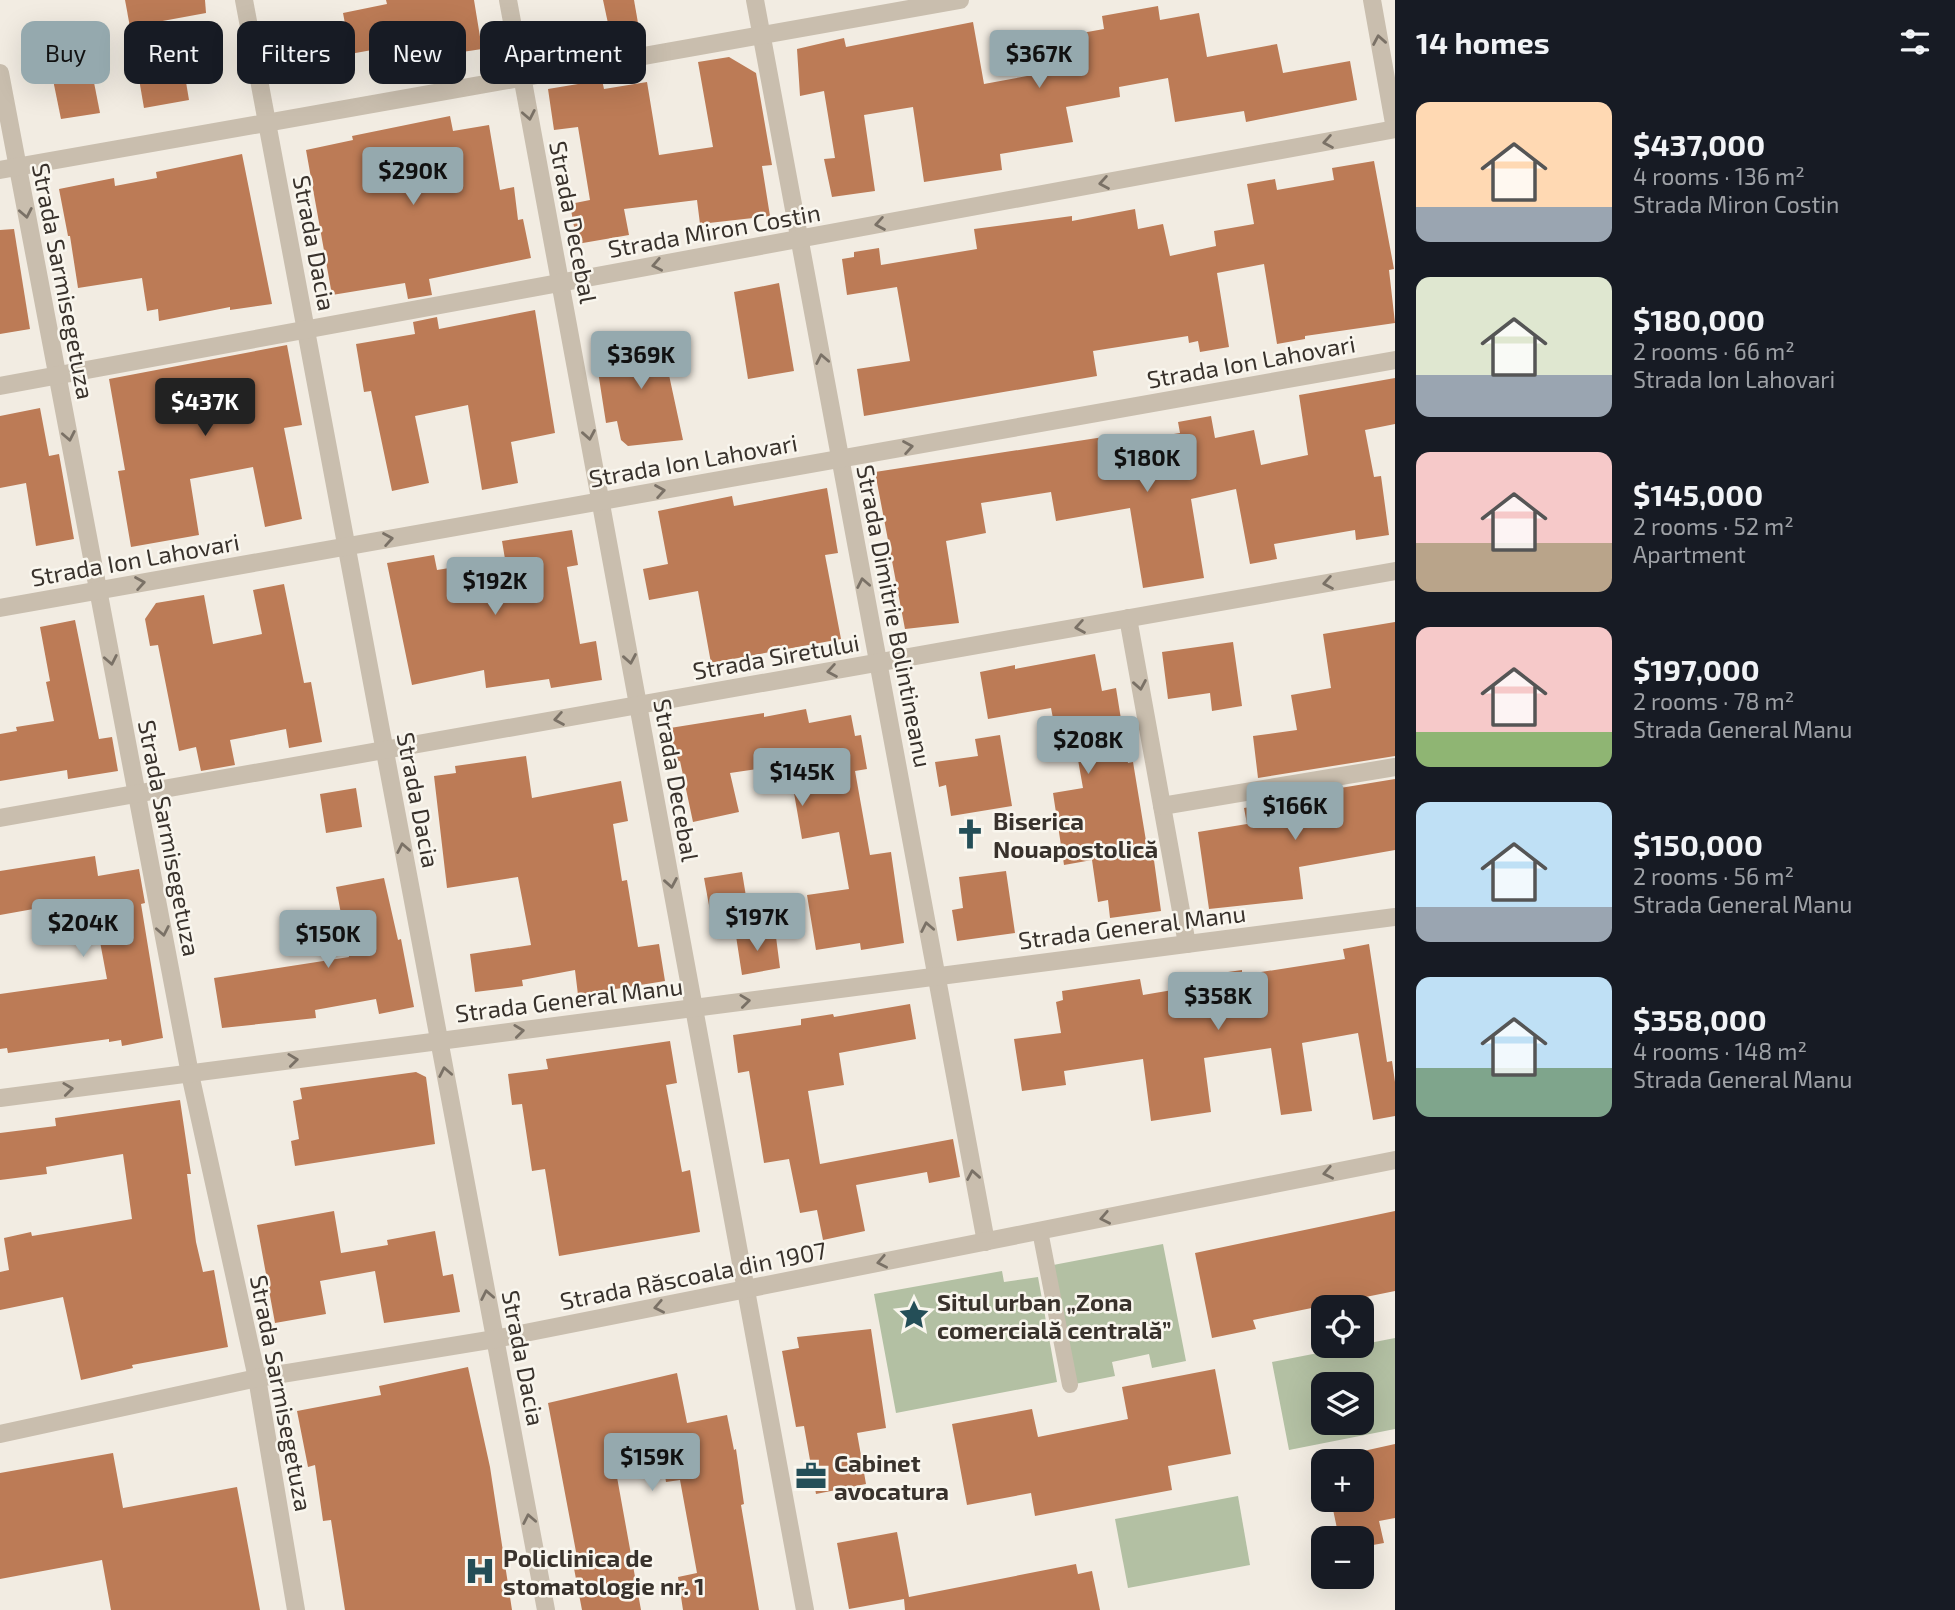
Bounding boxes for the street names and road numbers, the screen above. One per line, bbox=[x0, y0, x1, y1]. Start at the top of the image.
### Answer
street label: Strada Decebal bbox=[544, 138, 604, 306]
street label: Strada Sarmisegetuza bbox=[27, 160, 101, 402]
street label: Strada Dacia bbox=[288, 173, 342, 313]
street label: Strada Miron Costin bbox=[605, 197, 823, 263]
street label: Strada Ion Lahovari bbox=[1145, 328, 1357, 394]
street label: Strada Ion Lahovari bbox=[587, 427, 799, 493]
street label: Strada Dimitrie Bolintineanu bbox=[851, 462, 939, 770]
street label: Strada Ion Lahovari bbox=[29, 526, 241, 592]
street label: Strada Siretului bbox=[690, 627, 862, 685]
street label: Strada Decebal bbox=[648, 696, 706, 864]
street label: Strada Sarmisegetuza bbox=[133, 717, 207, 959]
street label: Strada Dacia bbox=[392, 730, 446, 870]
street label: Strada General Manu bbox=[1017, 898, 1247, 954]
street label: Strada General Manu bbox=[454, 971, 684, 1027]
street label: Strada Răscoala din 1907 bbox=[557, 1235, 829, 1315]
street label: Strada Sarmisegetuza bbox=[245, 1272, 319, 1514]
street label: Strada Dacia bbox=[497, 1288, 551, 1428]

